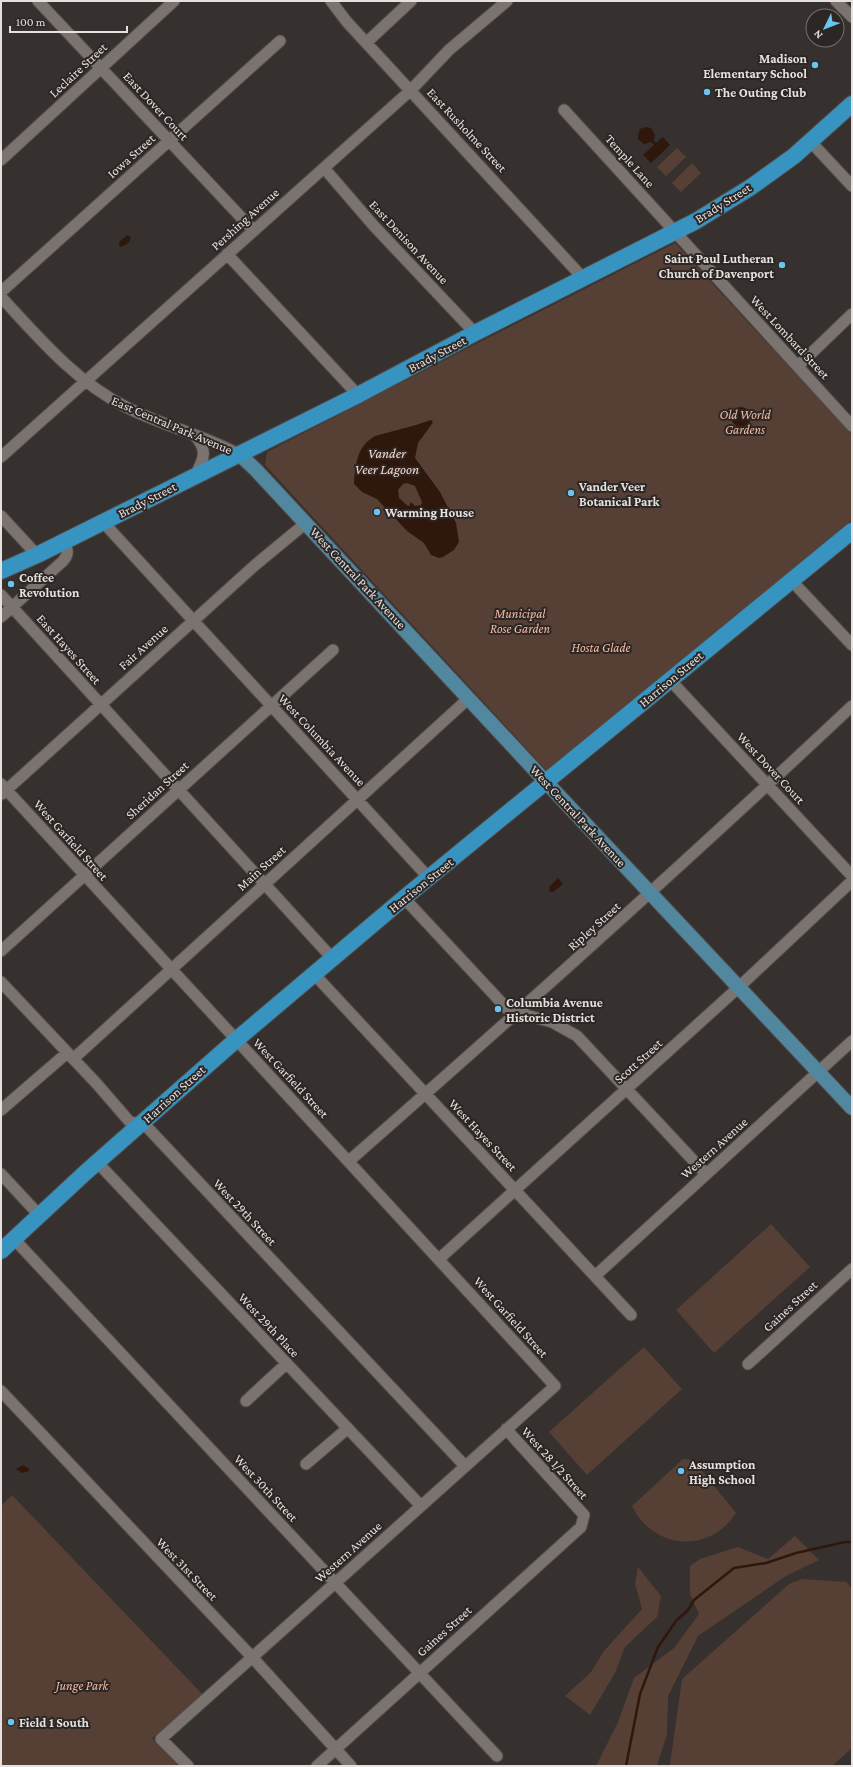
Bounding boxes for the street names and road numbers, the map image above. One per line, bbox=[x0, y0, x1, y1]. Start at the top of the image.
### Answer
street label: Leclaire Street bbox=[46, 39, 110, 100]
street label: East Dover Court bbox=[120, 69, 192, 144]
street label: East Rusholme Street bbox=[424, 85, 510, 176]
street label: Iowa Street bbox=[104, 130, 158, 181]
street label: Temple Lane bbox=[602, 131, 658, 191]
street label: Brady Street bbox=[692, 180, 754, 226]
street label: Pershing Avenue bbox=[208, 184, 282, 253]
street label: East Denison Avenue bbox=[366, 197, 452, 287]
street label: West Lombard Street bbox=[747, 292, 833, 383]
street label: Brady Street bbox=[406, 332, 469, 375]
street label: East Central Park Avenue bbox=[109, 393, 235, 457]
street label: Brady Street bbox=[115, 479, 179, 521]
street label: West Central Park Avenue bbox=[307, 524, 409, 632]
street label: East Hayes Street bbox=[34, 611, 105, 688]
street label: Fair Avenue bbox=[115, 621, 171, 673]
street label: Harrison Street bbox=[636, 648, 706, 710]
street label: West Columbia Avenue bbox=[275, 691, 369, 789]
street label: West Dover Court bbox=[734, 729, 809, 807]
street label: Sheridan Street bbox=[122, 757, 192, 822]
street label: West Central Park Avenue bbox=[527, 762, 629, 870]
street label: West Garfield Street bbox=[31, 796, 112, 884]
street label: Main Street bbox=[234, 842, 289, 894]
street label: Harrison Street bbox=[386, 854, 457, 916]
street label: Ripley Street bbox=[565, 898, 624, 953]
street label: West Garfield Street bbox=[250, 1035, 332, 1122]
street label: Scott Street bbox=[611, 1035, 666, 1086]
street label: Harrison Street bbox=[140, 1062, 209, 1126]
street label: West Hayes Street bbox=[446, 1096, 521, 1175]
street label: Western Avenue bbox=[678, 1114, 751, 1182]
street label: West 29th Street bbox=[210, 1175, 280, 1249]
street label: West Garfield Street bbox=[471, 1273, 552, 1361]
street label: Gaines Street bbox=[760, 1277, 821, 1335]
street label: West 29th Place bbox=[235, 1290, 303, 1360]
street label: West 28 1/2 Street bbox=[519, 1424, 592, 1503]
street label: West 30th Street bbox=[231, 1451, 302, 1525]
street label: Western Avenue bbox=[312, 1518, 385, 1586]
street label: West 31st Street bbox=[153, 1534, 221, 1604]
street label: Gaines Street bbox=[414, 1602, 475, 1659]

